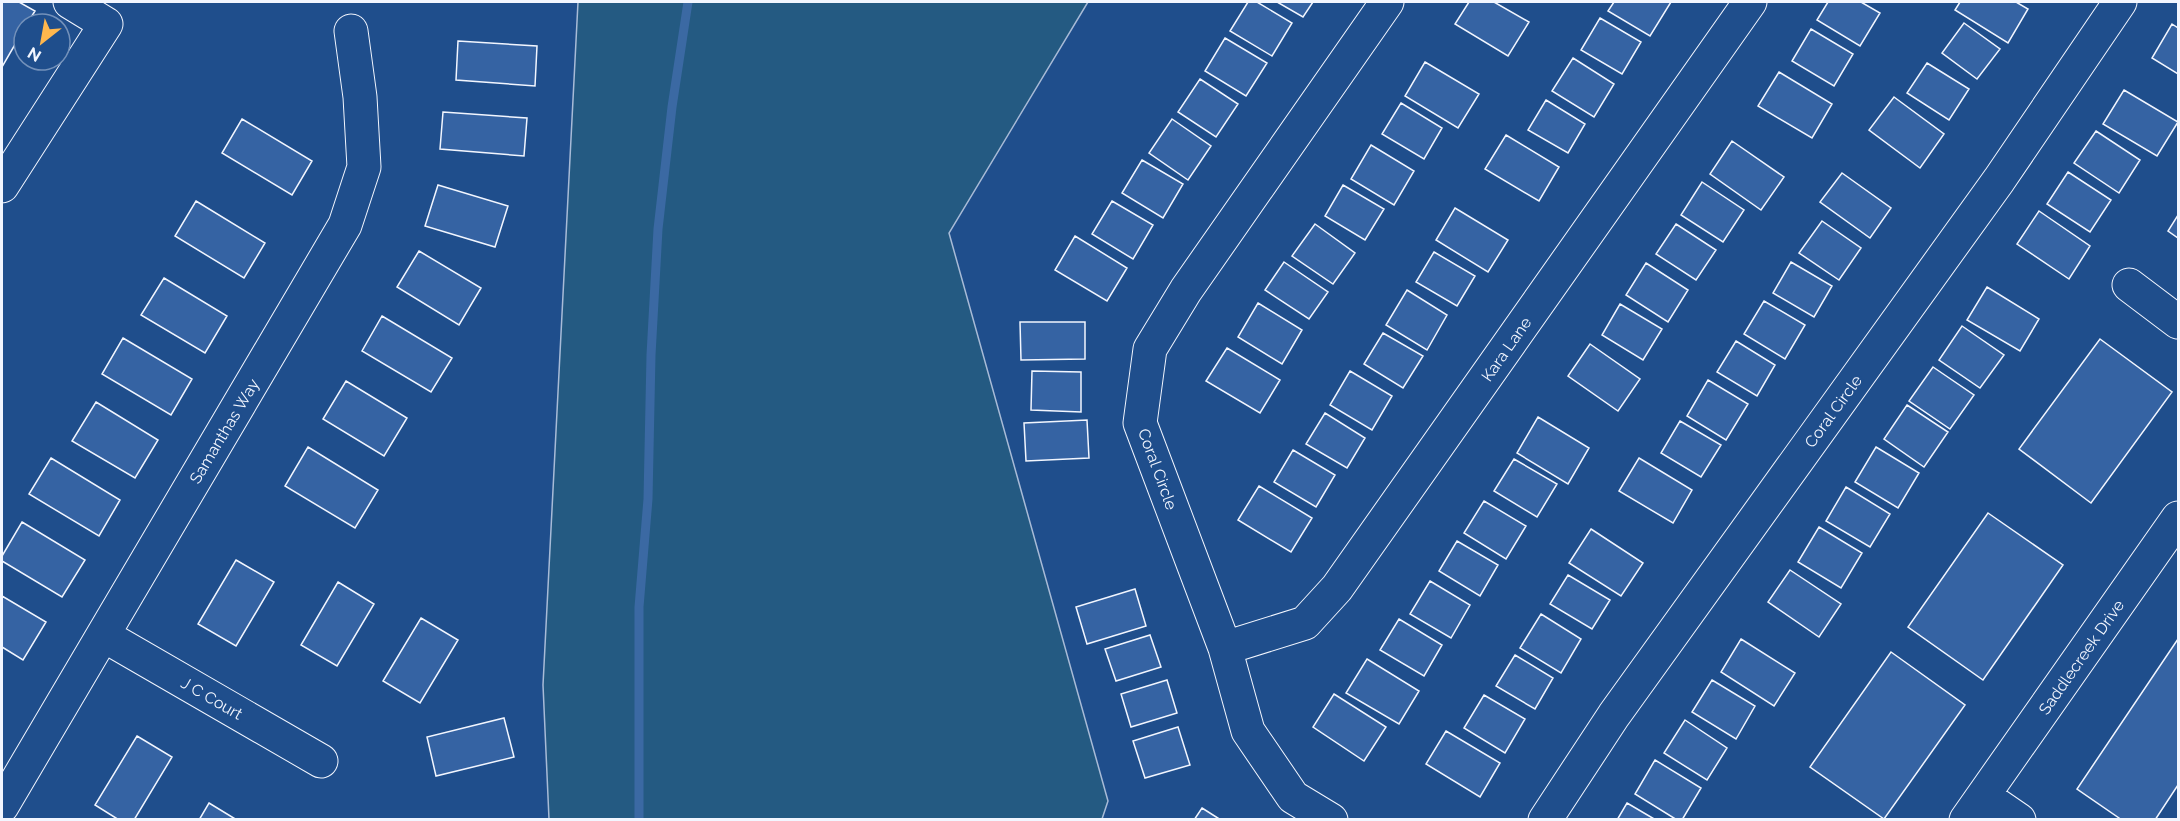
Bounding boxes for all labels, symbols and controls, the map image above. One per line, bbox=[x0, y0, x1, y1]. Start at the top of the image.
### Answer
north arrow bbox=[12, 12, 72, 72]
text: N bbox=[24, 43, 45, 66]
street label: Kara Lane bbox=[1477, 313, 1535, 385]
street label: Coral Circle bbox=[1801, 371, 1866, 451]
street label: Samanthas Way bbox=[186, 375, 263, 487]
street label: Coral Circle bbox=[1134, 426, 1181, 512]
street label: Saddlecreek Drive bbox=[2035, 596, 2128, 718]
street label: J C Court bbox=[178, 673, 246, 724]

